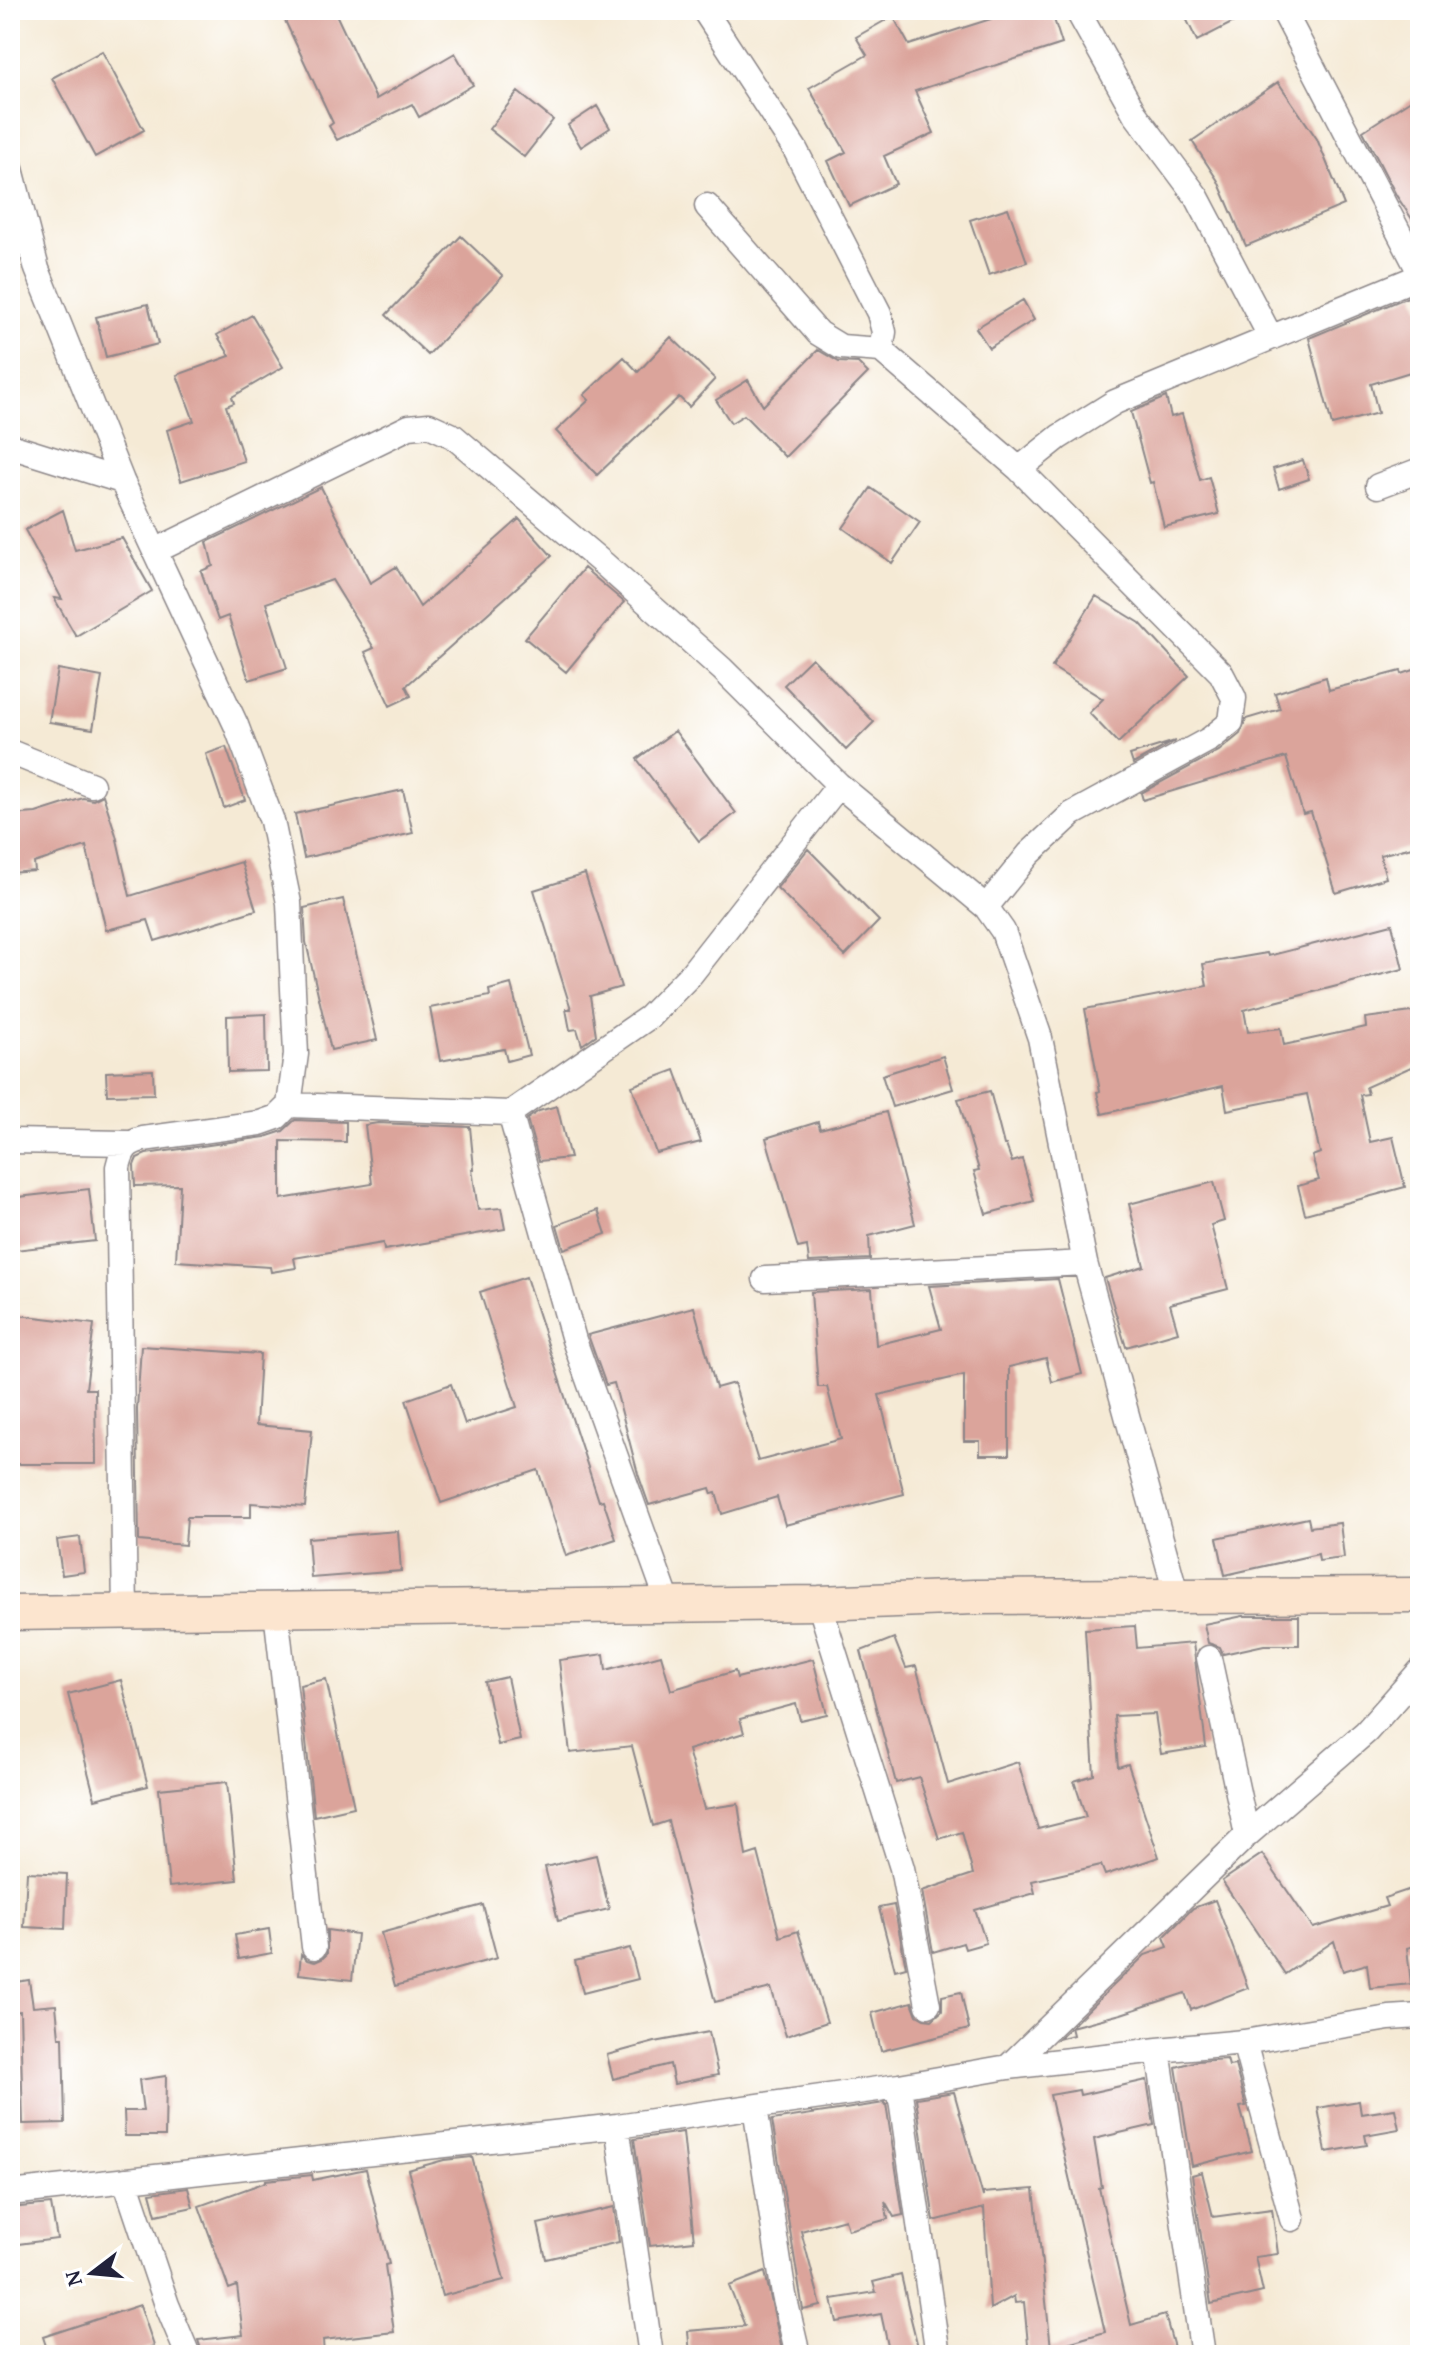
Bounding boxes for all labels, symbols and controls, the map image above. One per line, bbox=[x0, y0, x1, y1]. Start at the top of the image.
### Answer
north arrow bbox=[52, 2233, 132, 2313]
text: N bbox=[55, 2267, 90, 2290]

